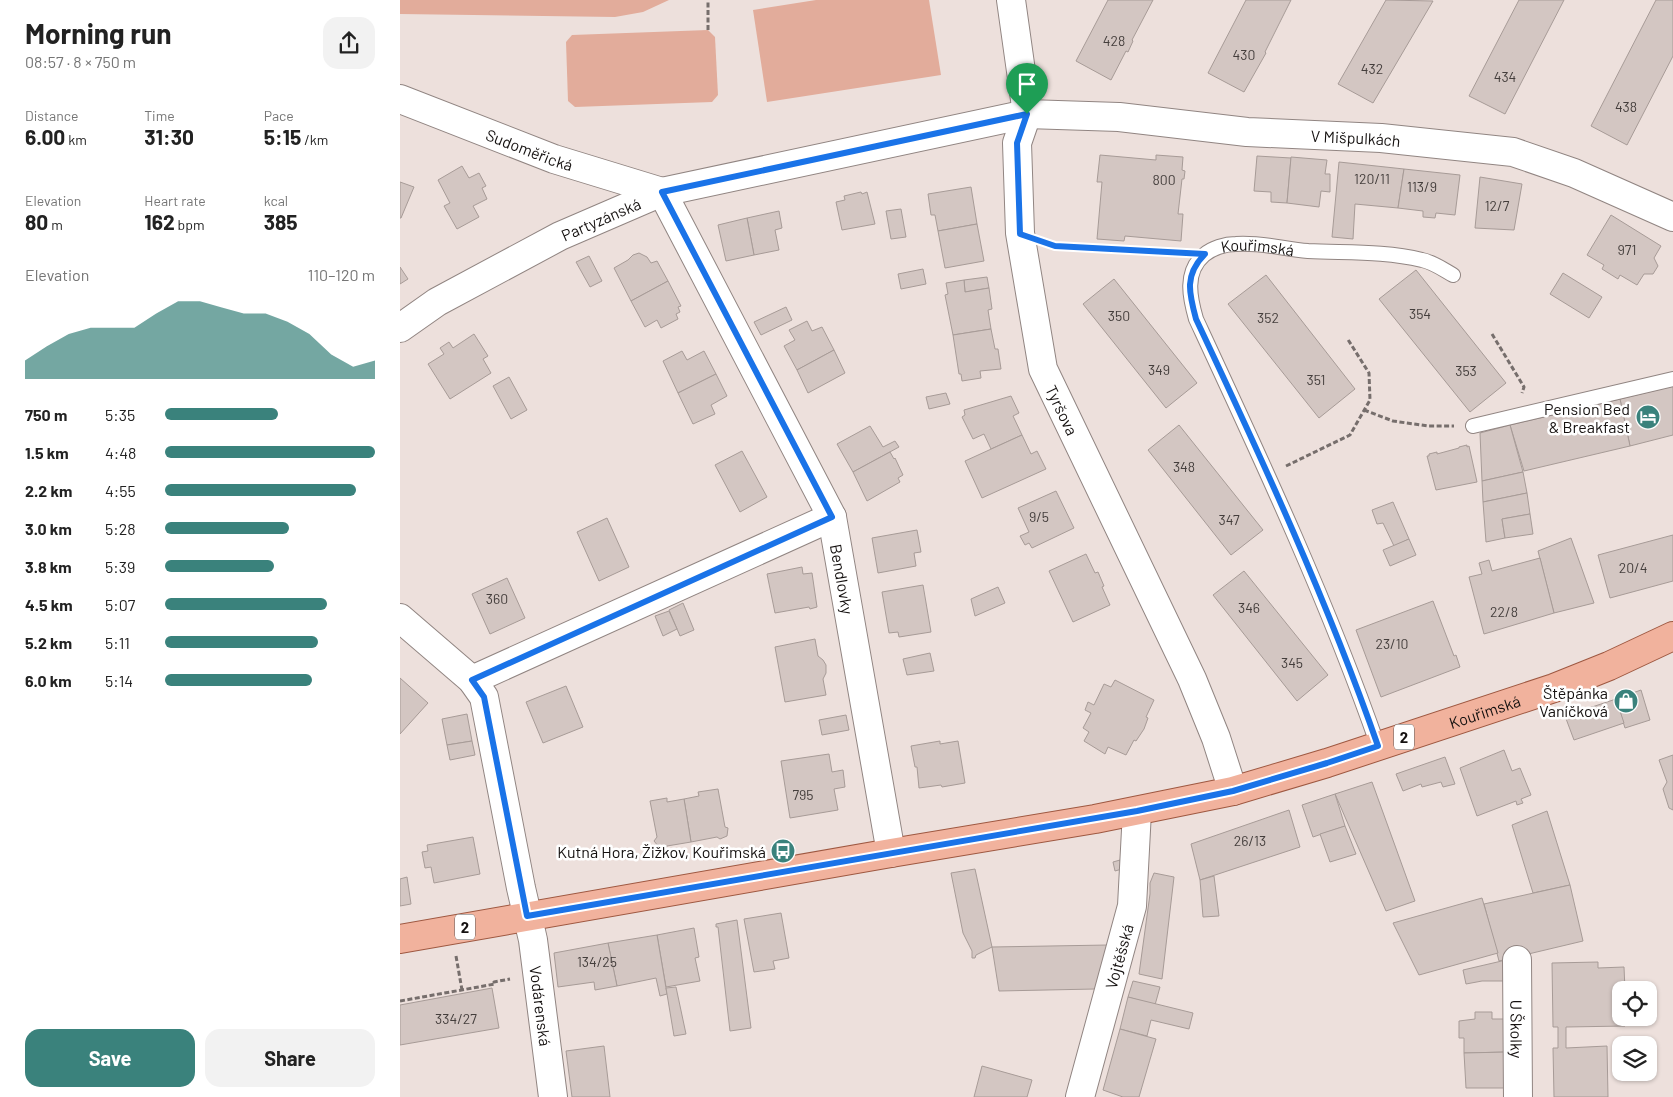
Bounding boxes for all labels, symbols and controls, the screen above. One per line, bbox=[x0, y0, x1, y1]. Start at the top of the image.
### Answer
text: Morning run bbox=[25, 16, 172, 50]
button: share bbox=[323, 17, 375, 69]
house number: 428 bbox=[1103, 32, 1125, 49]
house number: 430 bbox=[1233, 46, 1255, 63]
text: 08:57 · 8 × 750 m bbox=[25, 52, 136, 71]
house number: 432 bbox=[1361, 60, 1383, 77]
pin bbox=[1006, 63, 1048, 114]
house number: 434 bbox=[1494, 68, 1516, 85]
icon: arrive bbox=[1013, 70, 1041, 98]
house number: 438 bbox=[1615, 98, 1637, 115]
text: Distance bbox=[25, 107, 78, 124]
text: Time bbox=[144, 107, 175, 124]
text: Pace bbox=[264, 107, 294, 124]
text: 6.00 bbox=[25, 124, 65, 149]
text: 31:30 bbox=[144, 124, 194, 149]
text: 5:15 bbox=[264, 124, 301, 149]
street label: Sudoměřická bbox=[483, 124, 575, 174]
street label: V Mišpulkách bbox=[1310, 125, 1402, 150]
text: km bbox=[65, 131, 87, 148]
text: /km bbox=[301, 131, 328, 148]
house number: 120/11 bbox=[1354, 170, 1390, 187]
house number: 800 bbox=[1152, 171, 1176, 188]
house number: 113/9 bbox=[1407, 178, 1437, 195]
text: Elevation bbox=[25, 192, 81, 209]
text: Heart rate bbox=[144, 192, 206, 209]
text: kcal bbox=[264, 192, 288, 209]
street label: Partyzánská bbox=[558, 193, 643, 244]
house number: 12/7 bbox=[1485, 197, 1510, 214]
text: 80 bbox=[25, 209, 48, 234]
text: 162 bbox=[144, 209, 175, 234]
text: 385 bbox=[264, 209, 298, 234]
text: m bbox=[48, 216, 63, 233]
text: bpm bbox=[175, 216, 205, 233]
street label: Kouřimská bbox=[1219, 234, 1296, 259]
house number: 971 bbox=[1618, 241, 1636, 258]
text: Elevation bbox=[25, 265, 89, 284]
text: 110–120 m bbox=[308, 265, 375, 284]
house number: 354 bbox=[1409, 305, 1431, 322]
house number: 350 bbox=[1108, 307, 1130, 324]
house number: 352 bbox=[1257, 309, 1279, 326]
house number: 349 bbox=[1148, 361, 1170, 378]
house number: 353 bbox=[1455, 362, 1477, 379]
house number: 351 bbox=[1307, 371, 1325, 388]
street label: Tyršova bbox=[1042, 382, 1083, 438]
place label: Pension Bed & Breakfast bbox=[1544, 399, 1630, 436]
hotel icon: Pension Bed & Breakfast bbox=[1635, 404, 1661, 430]
text: 750 m bbox=[25, 405, 67, 424]
text: 5:35 bbox=[105, 405, 135, 424]
text: 1.5 km bbox=[25, 443, 69, 462]
text: 4:48 bbox=[105, 443, 136, 462]
house number: 348 bbox=[1173, 458, 1195, 475]
text: 2.2 km bbox=[25, 481, 72, 500]
text: 4:55 bbox=[105, 481, 136, 500]
house number: 9/5 bbox=[1029, 508, 1049, 525]
house number: 347 bbox=[1218, 511, 1240, 528]
text: 3.0 km bbox=[25, 519, 72, 538]
text: 5:28 bbox=[105, 519, 136, 538]
street label: Bendlovky bbox=[827, 542, 858, 616]
text: 3.8 km bbox=[25, 557, 72, 576]
text: 5:39 bbox=[105, 557, 135, 576]
house number: 20/4 bbox=[1619, 559, 1647, 576]
house number: 360 bbox=[486, 590, 508, 607]
text: 4.5 km bbox=[25, 595, 73, 614]
text: 5:07 bbox=[105, 595, 135, 614]
house number: 346 bbox=[1238, 599, 1260, 616]
house number: 22/8 bbox=[1490, 603, 1518, 620]
text: 5.2 km bbox=[25, 633, 72, 652]
text: 5:11 bbox=[105, 633, 130, 652]
house number: 23/10 bbox=[1375, 635, 1409, 652]
house number: 345 bbox=[1281, 654, 1303, 671]
text: 6.0 km bbox=[25, 671, 72, 690]
text: 5:14 bbox=[105, 671, 133, 690]
place label: Štěpánka Vaníčková bbox=[1539, 683, 1608, 720]
shop icon: Štěpánka Vaníčková bbox=[1613, 688, 1639, 714]
street label: Kouřimská bbox=[1446, 690, 1522, 732]
road number: 2 bbox=[1394, 724, 1414, 750]
house number: 795 bbox=[792, 786, 814, 803]
house number: 26/13 bbox=[1234, 832, 1266, 849]
bus stop icon: Kutná Hora, Žižkov, Kouřimská bbox=[770, 838, 796, 864]
place label: Kutná Hora, Žižkov, Kouřimská bbox=[557, 842, 766, 861]
road number: 2 bbox=[455, 914, 475, 940]
street label: Vojtěšská bbox=[1100, 922, 1136, 991]
house number: 134/25 bbox=[577, 953, 617, 970]
street label: Vodárenská bbox=[527, 964, 556, 1047]
map controls bbox=[1612, 981, 1657, 1081]
button: locate bbox=[1612, 981, 1657, 1026]
street label: U Školky bbox=[1508, 1000, 1527, 1059]
house number: 334/27 bbox=[435, 1010, 477, 1027]
button: Save bbox=[25, 1029, 195, 1087]
button: Share bbox=[205, 1029, 375, 1087]
button: layers bbox=[1612, 1036, 1657, 1081]

